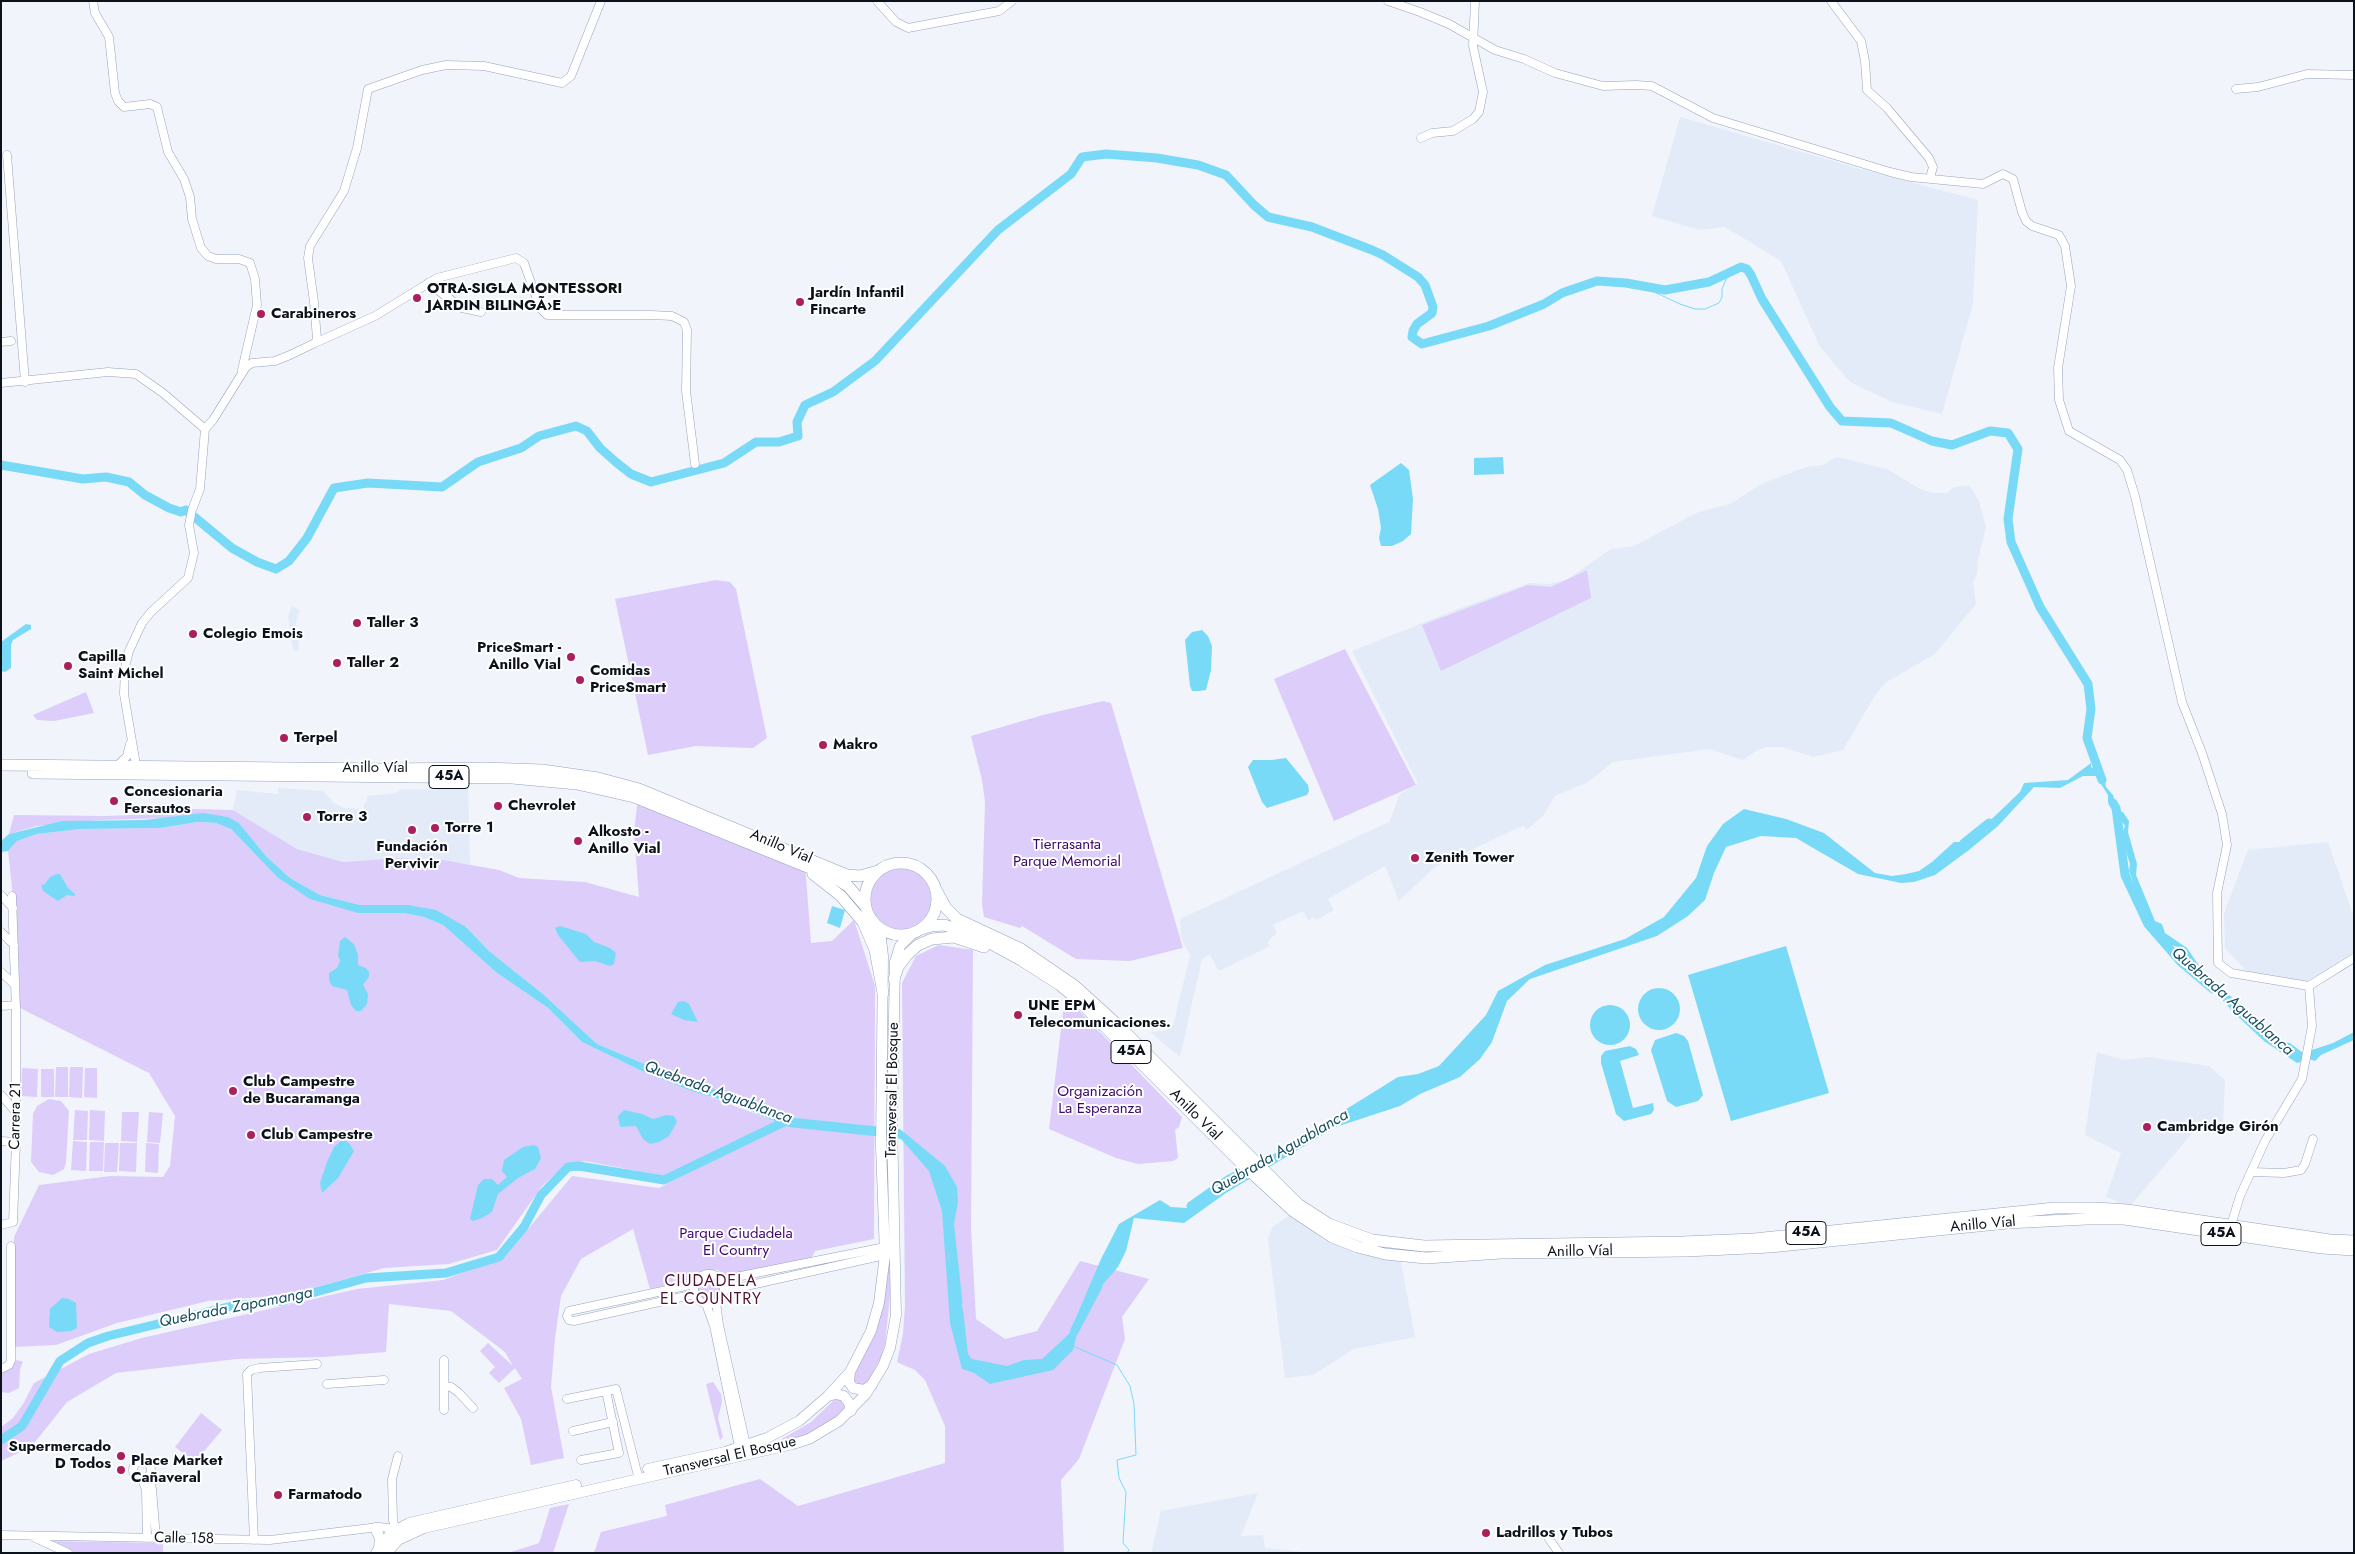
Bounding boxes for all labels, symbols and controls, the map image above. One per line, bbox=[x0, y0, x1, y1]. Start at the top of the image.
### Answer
place label: OTRA-SIGLA MONTESSORI JARDIN BILINGÃ›E bbox=[427, 280, 622, 315]
place label: Jardín Infantil Fincarte bbox=[810, 284, 904, 319]
marker: OTRA-SIGLA MONTESSORI JARDIN BILINGÃ›E bbox=[411, 292, 423, 304]
marker: Jardín Infantil Fincarte bbox=[794, 296, 806, 308]
place label: Carabineros bbox=[271, 305, 356, 323]
marker: Carabineros bbox=[255, 308, 267, 320]
place label: Taller 3 bbox=[367, 614, 419, 632]
marker: Taller 3 bbox=[351, 617, 363, 629]
place label: Colegio Emois bbox=[203, 625, 303, 643]
marker: Colegio Emois bbox=[187, 628, 199, 640]
place label: PriceSmart - Anillo Vial bbox=[477, 639, 561, 674]
place label: Capilla Saint Michel bbox=[78, 648, 164, 683]
marker: PriceSmart - Anillo Vial bbox=[565, 651, 577, 663]
place label: Taller 2 bbox=[347, 654, 399, 672]
marker: Taller 2 bbox=[331, 657, 343, 669]
marker: Capilla Saint Michel bbox=[62, 660, 74, 672]
place label: Comidas PriceSmart bbox=[590, 662, 666, 697]
marker: Comidas PriceSmart bbox=[574, 674, 586, 686]
place label: Terpel bbox=[294, 729, 338, 747]
marker: Terpel bbox=[278, 732, 290, 744]
place label: Makro bbox=[833, 736, 878, 754]
marker: Makro bbox=[817, 739, 829, 751]
street label: Anillo Víal bbox=[342, 759, 408, 777]
road number: 45A bbox=[429, 766, 469, 789]
place label: Concesionaria Fersautos bbox=[124, 783, 223, 818]
marker: Concesionaria Fersautos bbox=[108, 795, 120, 807]
place label: Chevrolet bbox=[508, 797, 576, 815]
marker: Chevrolet bbox=[492, 800, 504, 812]
place label: Torre 3 bbox=[317, 808, 367, 826]
marker: Torre 3 bbox=[301, 811, 313, 823]
place label: Torre 1 bbox=[445, 819, 494, 837]
marker: Torre 1 bbox=[429, 822, 441, 834]
place label: Alkosto - Anillo Vial bbox=[588, 823, 661, 858]
marker: Fundación Pervivir bbox=[406, 824, 418, 836]
street label: Anillo Víal bbox=[747, 826, 815, 868]
marker: Alkosto - Anillo Vial bbox=[572, 835, 584, 847]
park label: Tierrasanta Parque Memorial bbox=[1013, 836, 1121, 871]
place label: Fundación Pervivir bbox=[376, 838, 448, 873]
place label: Zenith Tower bbox=[1425, 849, 1515, 867]
marker: Zenith Tower bbox=[1409, 852, 1421, 864]
water label: Quebrada Aguablanca bbox=[2167, 944, 2297, 1060]
place label: UNE EPM Telecomunicaciones. bbox=[1028, 997, 1171, 1032]
marker: UNE EPM Telecomunicaciones. bbox=[1012, 1009, 1024, 1021]
street label: Transversal El Bosque bbox=[883, 1022, 903, 1158]
road number: 45A bbox=[1111, 1040, 1151, 1064]
water label: Quebrada Aguablanca bbox=[642, 1057, 794, 1129]
place label: Club Campestre de Bucaramanga bbox=[243, 1073, 360, 1108]
street label: Carrera 21 bbox=[6, 1082, 26, 1150]
park label: Organización La Esperanza bbox=[1057, 1083, 1143, 1118]
marker: Club Campestre de Bucaramanga bbox=[227, 1085, 239, 1097]
street label: Anillo Víal bbox=[1165, 1085, 1225, 1145]
water label: Quebrada Aguablanca bbox=[1208, 1106, 1352, 1200]
place label: Cambridge Girón bbox=[2157, 1118, 2279, 1136]
marker: Cambridge Girón bbox=[2141, 1121, 2153, 1133]
place label: Club Campestre bbox=[261, 1126, 373, 1144]
marker: Club Campestre bbox=[245, 1129, 257, 1141]
street label: Anillo Víal bbox=[1949, 1213, 2017, 1237]
road number: 45A bbox=[1786, 1222, 1826, 1244]
road number: 45A bbox=[2201, 1222, 2241, 1246]
park label: Parque Ciudadela El Country bbox=[679, 1225, 793, 1260]
street label: Anillo Víal bbox=[1547, 1242, 1613, 1262]
district label: CIUDADELA EL COUNTRY bbox=[659, 1272, 763, 1310]
water label: Quebrada Zapamanga bbox=[158, 1284, 314, 1332]
street label: Transversal El Bosque bbox=[662, 1433, 798, 1481]
place label: Supermercado D Todos bbox=[9, 1438, 111, 1473]
marker: Supermercado D Todos bbox=[115, 1450, 127, 1462]
place label: Place Market Cañaveral bbox=[131, 1452, 222, 1487]
marker: Place Market Cañaveral bbox=[115, 1464, 127, 1476]
place label: Farmatodo bbox=[288, 1486, 362, 1504]
marker: Farmatodo bbox=[272, 1489, 284, 1501]
place label: Ladrillos y Tubos bbox=[1496, 1524, 1613, 1542]
marker: Ladrillos y Tubos bbox=[1480, 1527, 1492, 1539]
street label: Calle 158 bbox=[154, 1529, 214, 1549]

